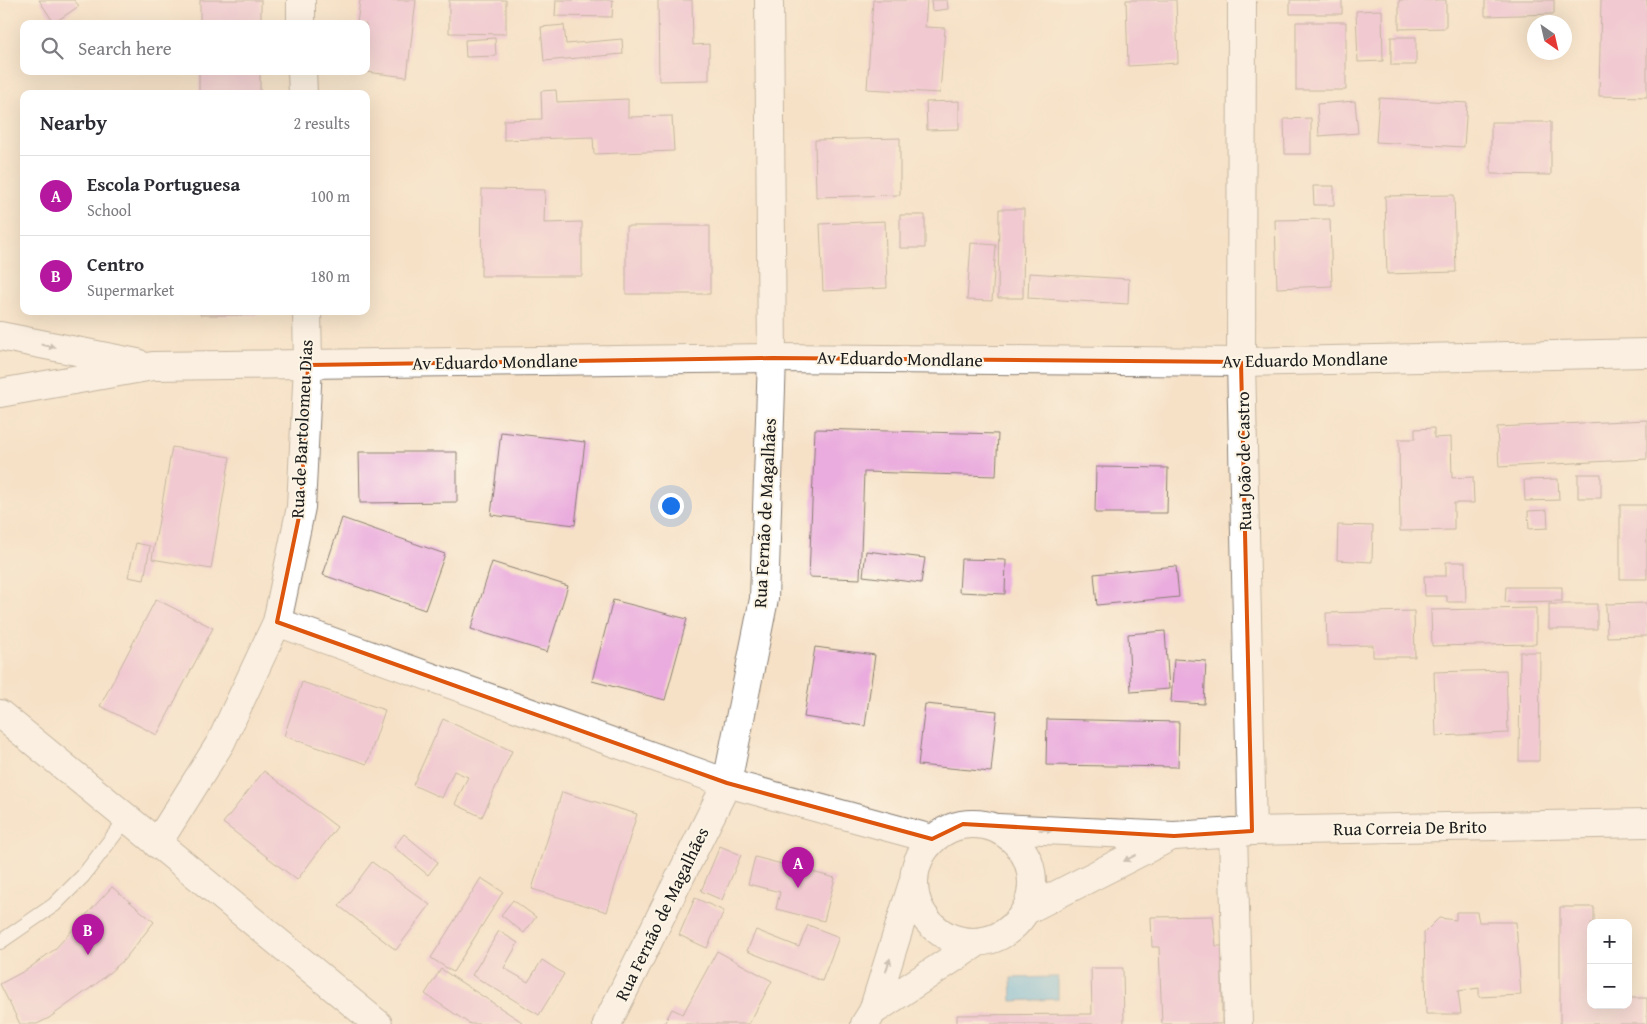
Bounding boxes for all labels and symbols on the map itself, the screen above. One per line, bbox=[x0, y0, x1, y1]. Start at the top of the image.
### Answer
north arrow bbox=[1527, 15, 1572, 60]
street label: Rua de Bartolomeu Dias bbox=[283, 339, 320, 519]
one-way arrow bbox=[40, 342, 56, 350]
street label: Av Eduardo Mondlane bbox=[817, 344, 983, 373]
street label: Av Eduardo Mondlane bbox=[1222, 345, 1388, 374]
street label: Av Eduardo Mondlane bbox=[412, 347, 578, 376]
street label: Rua João de Castro bbox=[1229, 391, 1258, 531]
street label: Rua Fernão de Magalhães bbox=[746, 417, 783, 609]
your location bbox=[658, 493, 684, 519]
street label: Rua Correia De Brito bbox=[1333, 813, 1487, 842]
street label: Rua Fernão de Magalhães bbox=[608, 822, 715, 1005]
one-way arrow bbox=[1039, 827, 1055, 835]
pin: A bbox=[782, 847, 814, 888]
one-way arrow bbox=[1123, 854, 1138, 862]
pin: B bbox=[72, 914, 104, 955]
one-way arrow bbox=[884, 957, 892, 972]

